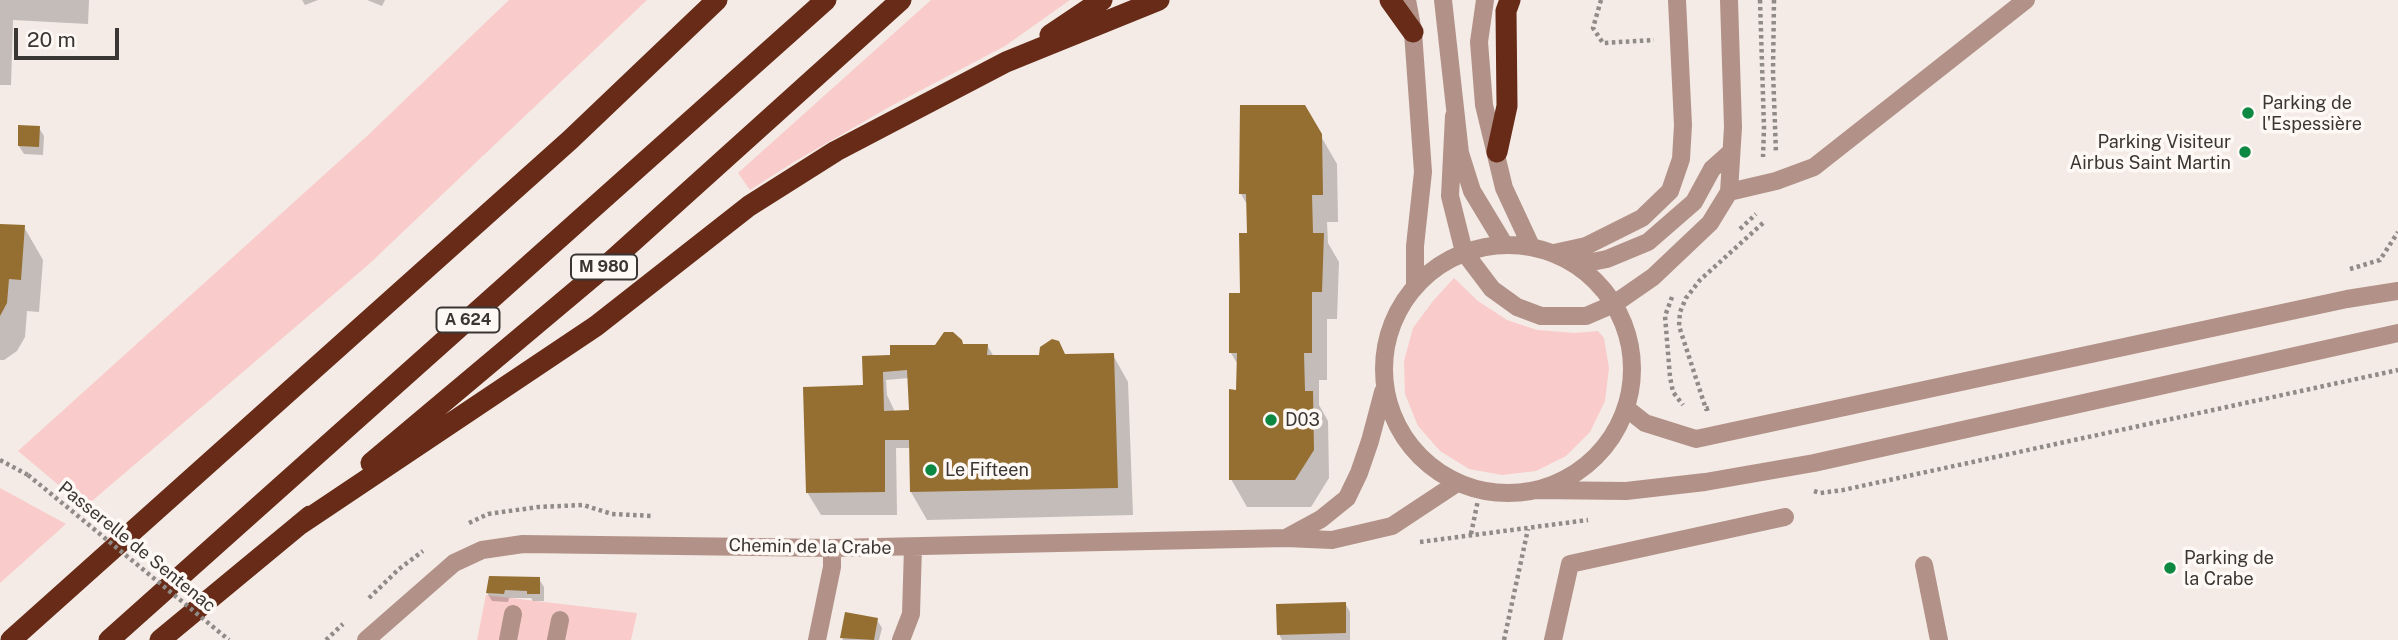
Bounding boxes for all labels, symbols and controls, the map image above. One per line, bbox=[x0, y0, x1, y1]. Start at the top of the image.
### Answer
scale bar bbox=[18, 14, 122, 58]
text: 20 m bbox=[27, 27, 76, 52]
place label: Parking de l'Espessière bbox=[2262, 92, 2362, 134]
marker: Parking de l'Espessière bbox=[2240, 105, 2256, 121]
place label: Parking Visiteur Airbus Saint Martin bbox=[2070, 131, 2231, 174]
marker: Parking Visiteur Airbus Saint Martin bbox=[2237, 144, 2253, 160]
road number: M 980 bbox=[571, 255, 637, 280]
road number: A 624 bbox=[436, 308, 500, 332]
place label: D03 bbox=[1285, 409, 1320, 431]
marker: D03 bbox=[1263, 412, 1279, 428]
place label: Le Fifteen bbox=[945, 459, 1029, 481]
marker: Le Fifteen bbox=[923, 462, 939, 478]
street label: Passerelle de Sentenac bbox=[54, 477, 220, 617]
street label: Chemin de la Crabe bbox=[728, 535, 892, 559]
place label: Parking de la Crabe bbox=[2184, 547, 2274, 590]
marker: Parking de la Crabe bbox=[2162, 560, 2178, 576]

